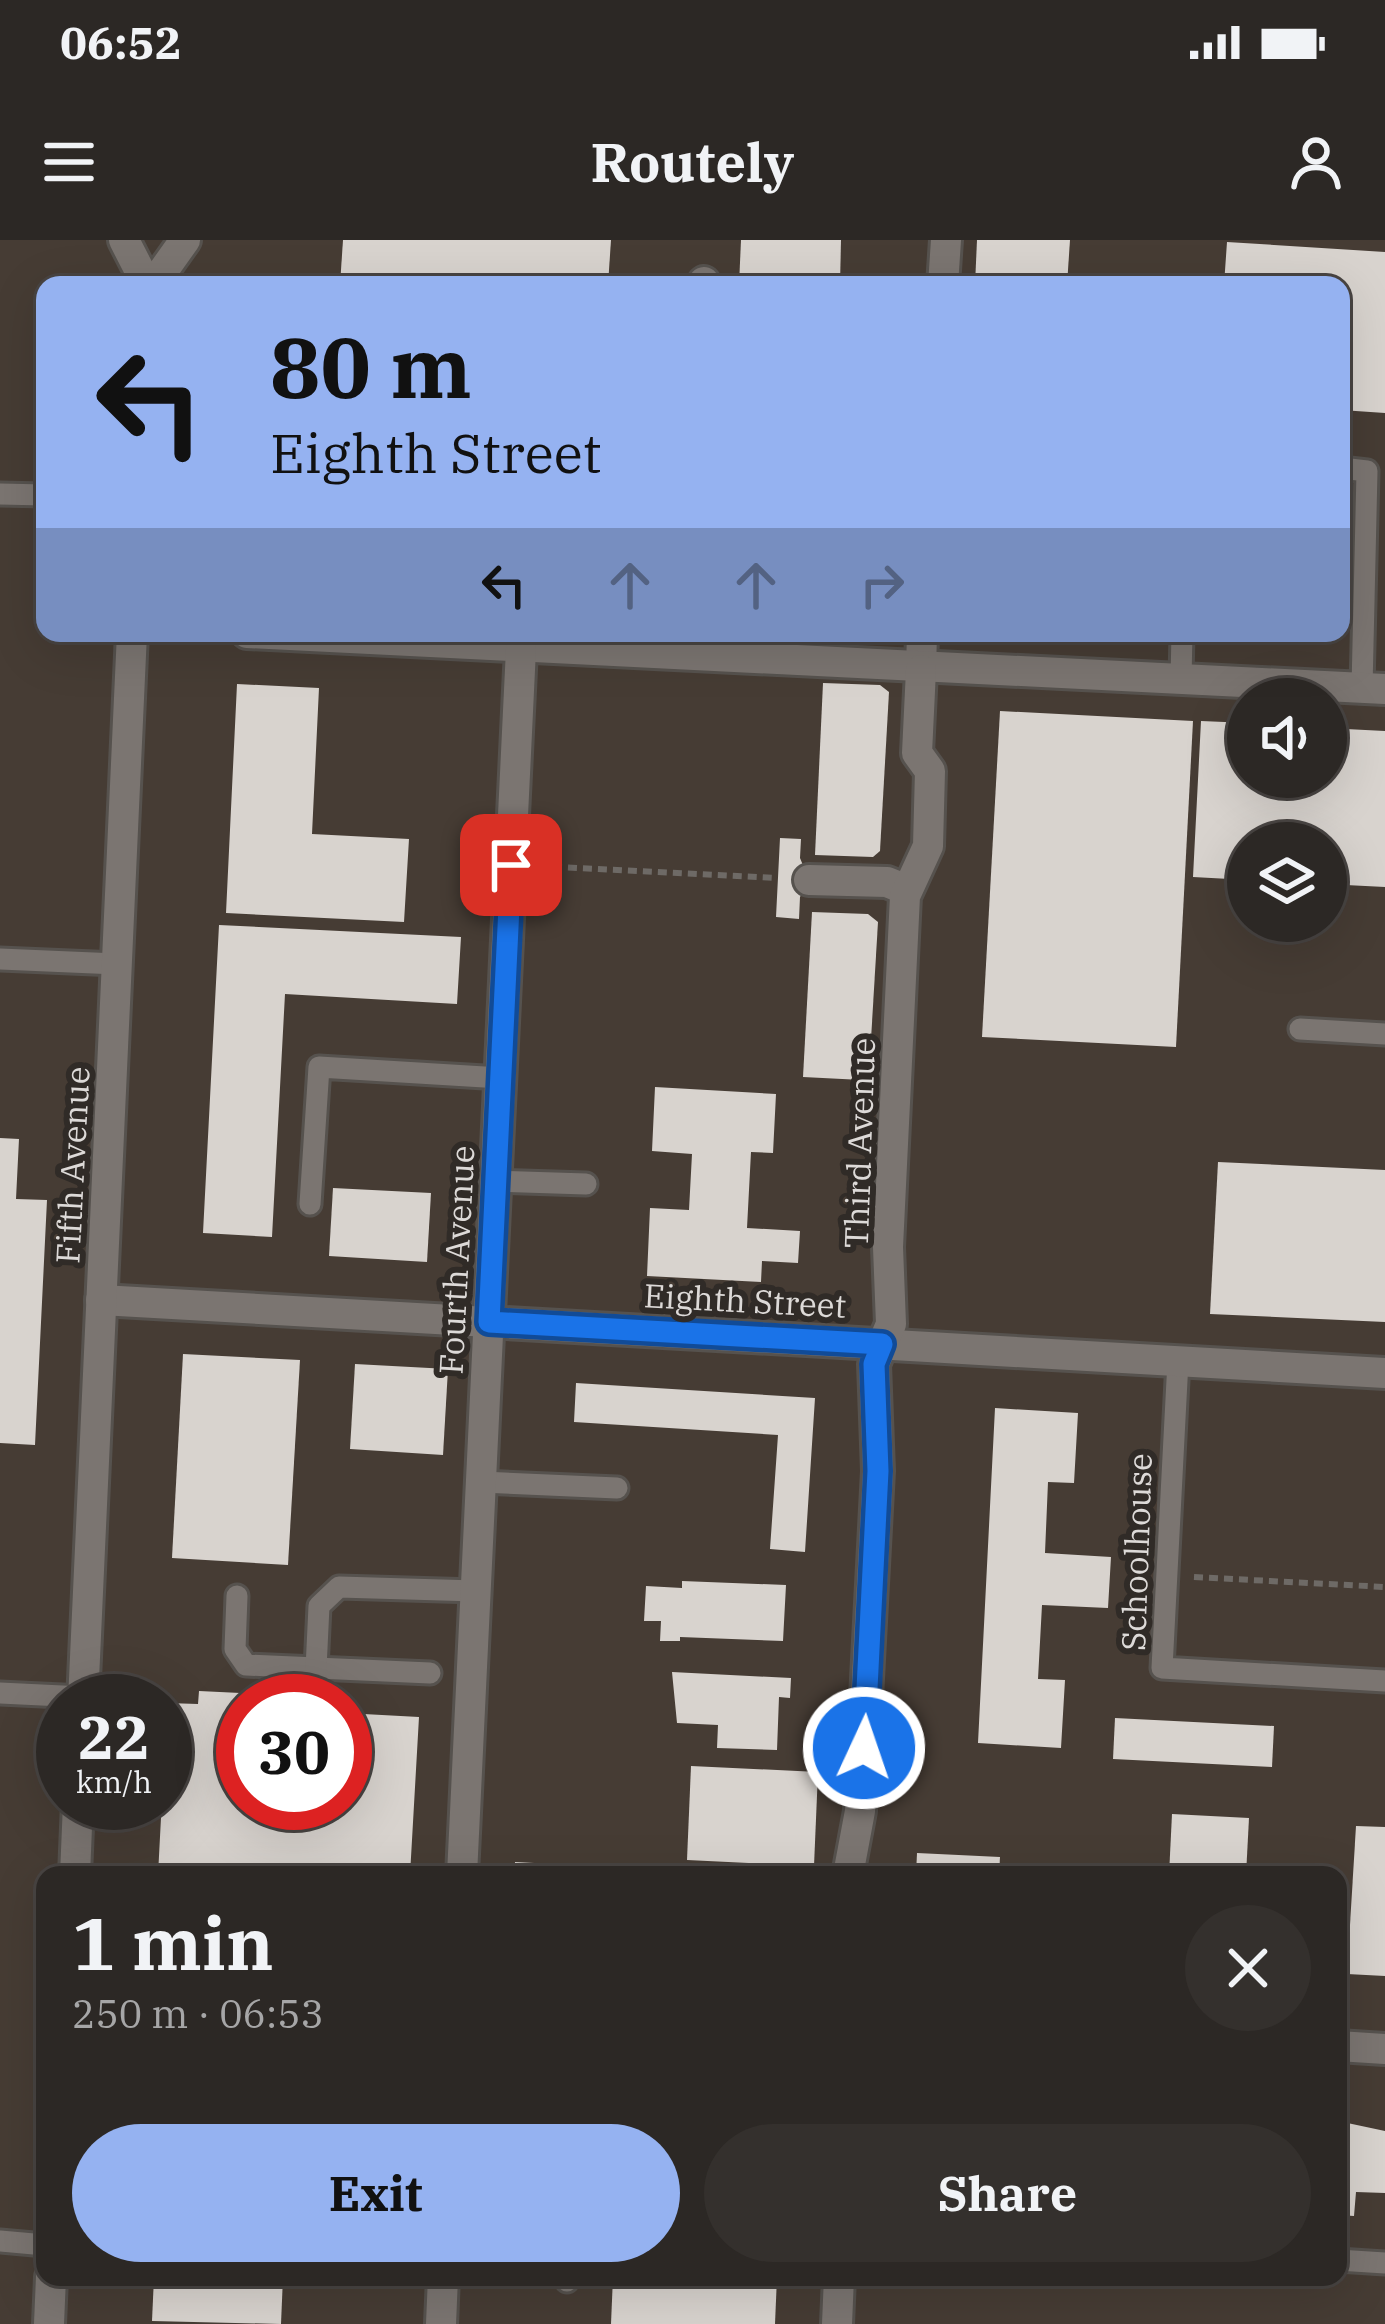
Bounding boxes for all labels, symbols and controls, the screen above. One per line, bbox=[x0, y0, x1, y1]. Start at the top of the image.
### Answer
text: 06:52 bbox=[60, 13, 182, 71]
text: Routely bbox=[591, 127, 794, 197]
icon: menu bbox=[36, 129, 102, 195]
icon: person bbox=[1283, 129, 1349, 195]
text: 80 m bbox=[270, 312, 472, 421]
icon: left bbox=[72, 324, 228, 480]
text: Eighth Street bbox=[270, 418, 602, 488]
icon: left bbox=[471, 552, 537, 618]
icon: ahead bbox=[597, 552, 663, 618]
icon: ahead bbox=[723, 552, 789, 618]
icon: right bbox=[849, 552, 915, 618]
map controls bbox=[1227, 678, 1347, 942]
button: sound bbox=[1227, 678, 1347, 798]
pin bbox=[460, 814, 562, 916]
button: layers bbox=[1227, 822, 1347, 942]
icon: arrive bbox=[478, 832, 544, 898]
street label: Third Avenue bbox=[834, 1037, 884, 1249]
street label: Fifth Avenue bbox=[45, 1065, 99, 1265]
street label: Fourth Avenue bbox=[429, 1144, 483, 1376]
street label: Eighth Street bbox=[643, 1273, 847, 1327]
street label: Schoolhouse bbox=[1111, 1452, 1161, 1652]
speed limit sign: 30 bbox=[216, 1674, 372, 1830]
position arrow bbox=[801, 1685, 927, 1811]
text: 22 bbox=[78, 1697, 150, 1776]
text: km/h bbox=[76, 1762, 152, 1801]
text: 1 min bbox=[72, 1896, 274, 1990]
button: close bbox=[1185, 1905, 1311, 2031]
text: 250 m · 06:53 bbox=[72, 1988, 324, 2039]
button: Exit bbox=[72, 2124, 680, 2262]
button: Share bbox=[704, 2124, 1311, 2262]

